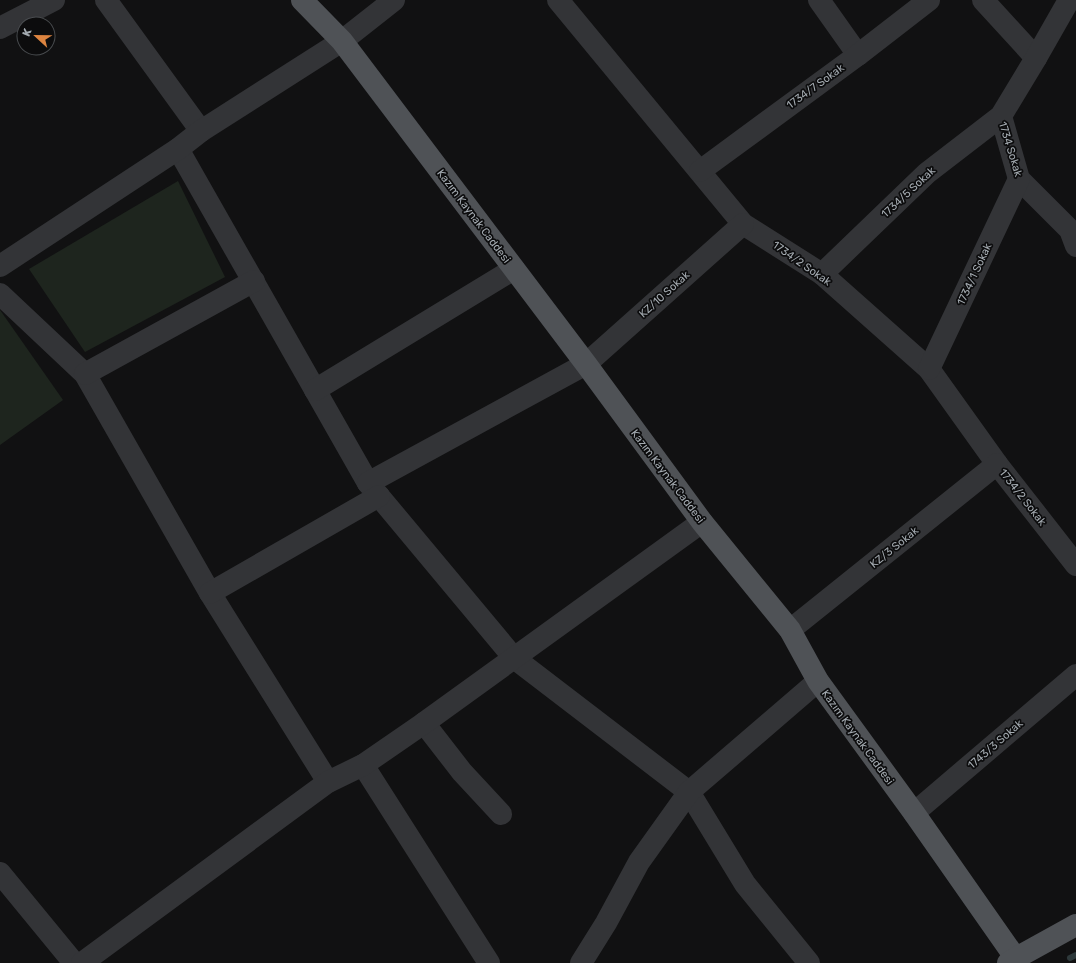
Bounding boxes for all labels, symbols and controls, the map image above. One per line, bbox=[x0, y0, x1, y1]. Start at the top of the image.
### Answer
north arrow bbox=[16, 16, 56, 56]
text: K bbox=[20, 26, 35, 38]
street label: 1734/7 Sokak bbox=[784, 61, 847, 112]
street label: 1734 Sokak bbox=[996, 120, 1025, 179]
street label: 1734/5 Sokak bbox=[879, 164, 938, 221]
street label: Kazım Kaynak Caddesi bbox=[434, 167, 513, 266]
street label: 1734/2 Sokak bbox=[770, 238, 834, 289]
street label: 1734/1 Sokak bbox=[954, 241, 995, 307]
street label: KZ/10 Sokak bbox=[636, 268, 692, 320]
street label: Kazım Kaynak Caddesi bbox=[628, 427, 707, 526]
street label: 1734/2 Sokak bbox=[996, 466, 1049, 529]
street label: KZ/3 Sokak bbox=[868, 524, 921, 571]
street label: Kazım Kaynak Caddesi bbox=[819, 687, 896, 787]
street label: 1743/3 Sokak bbox=[965, 717, 1026, 772]

